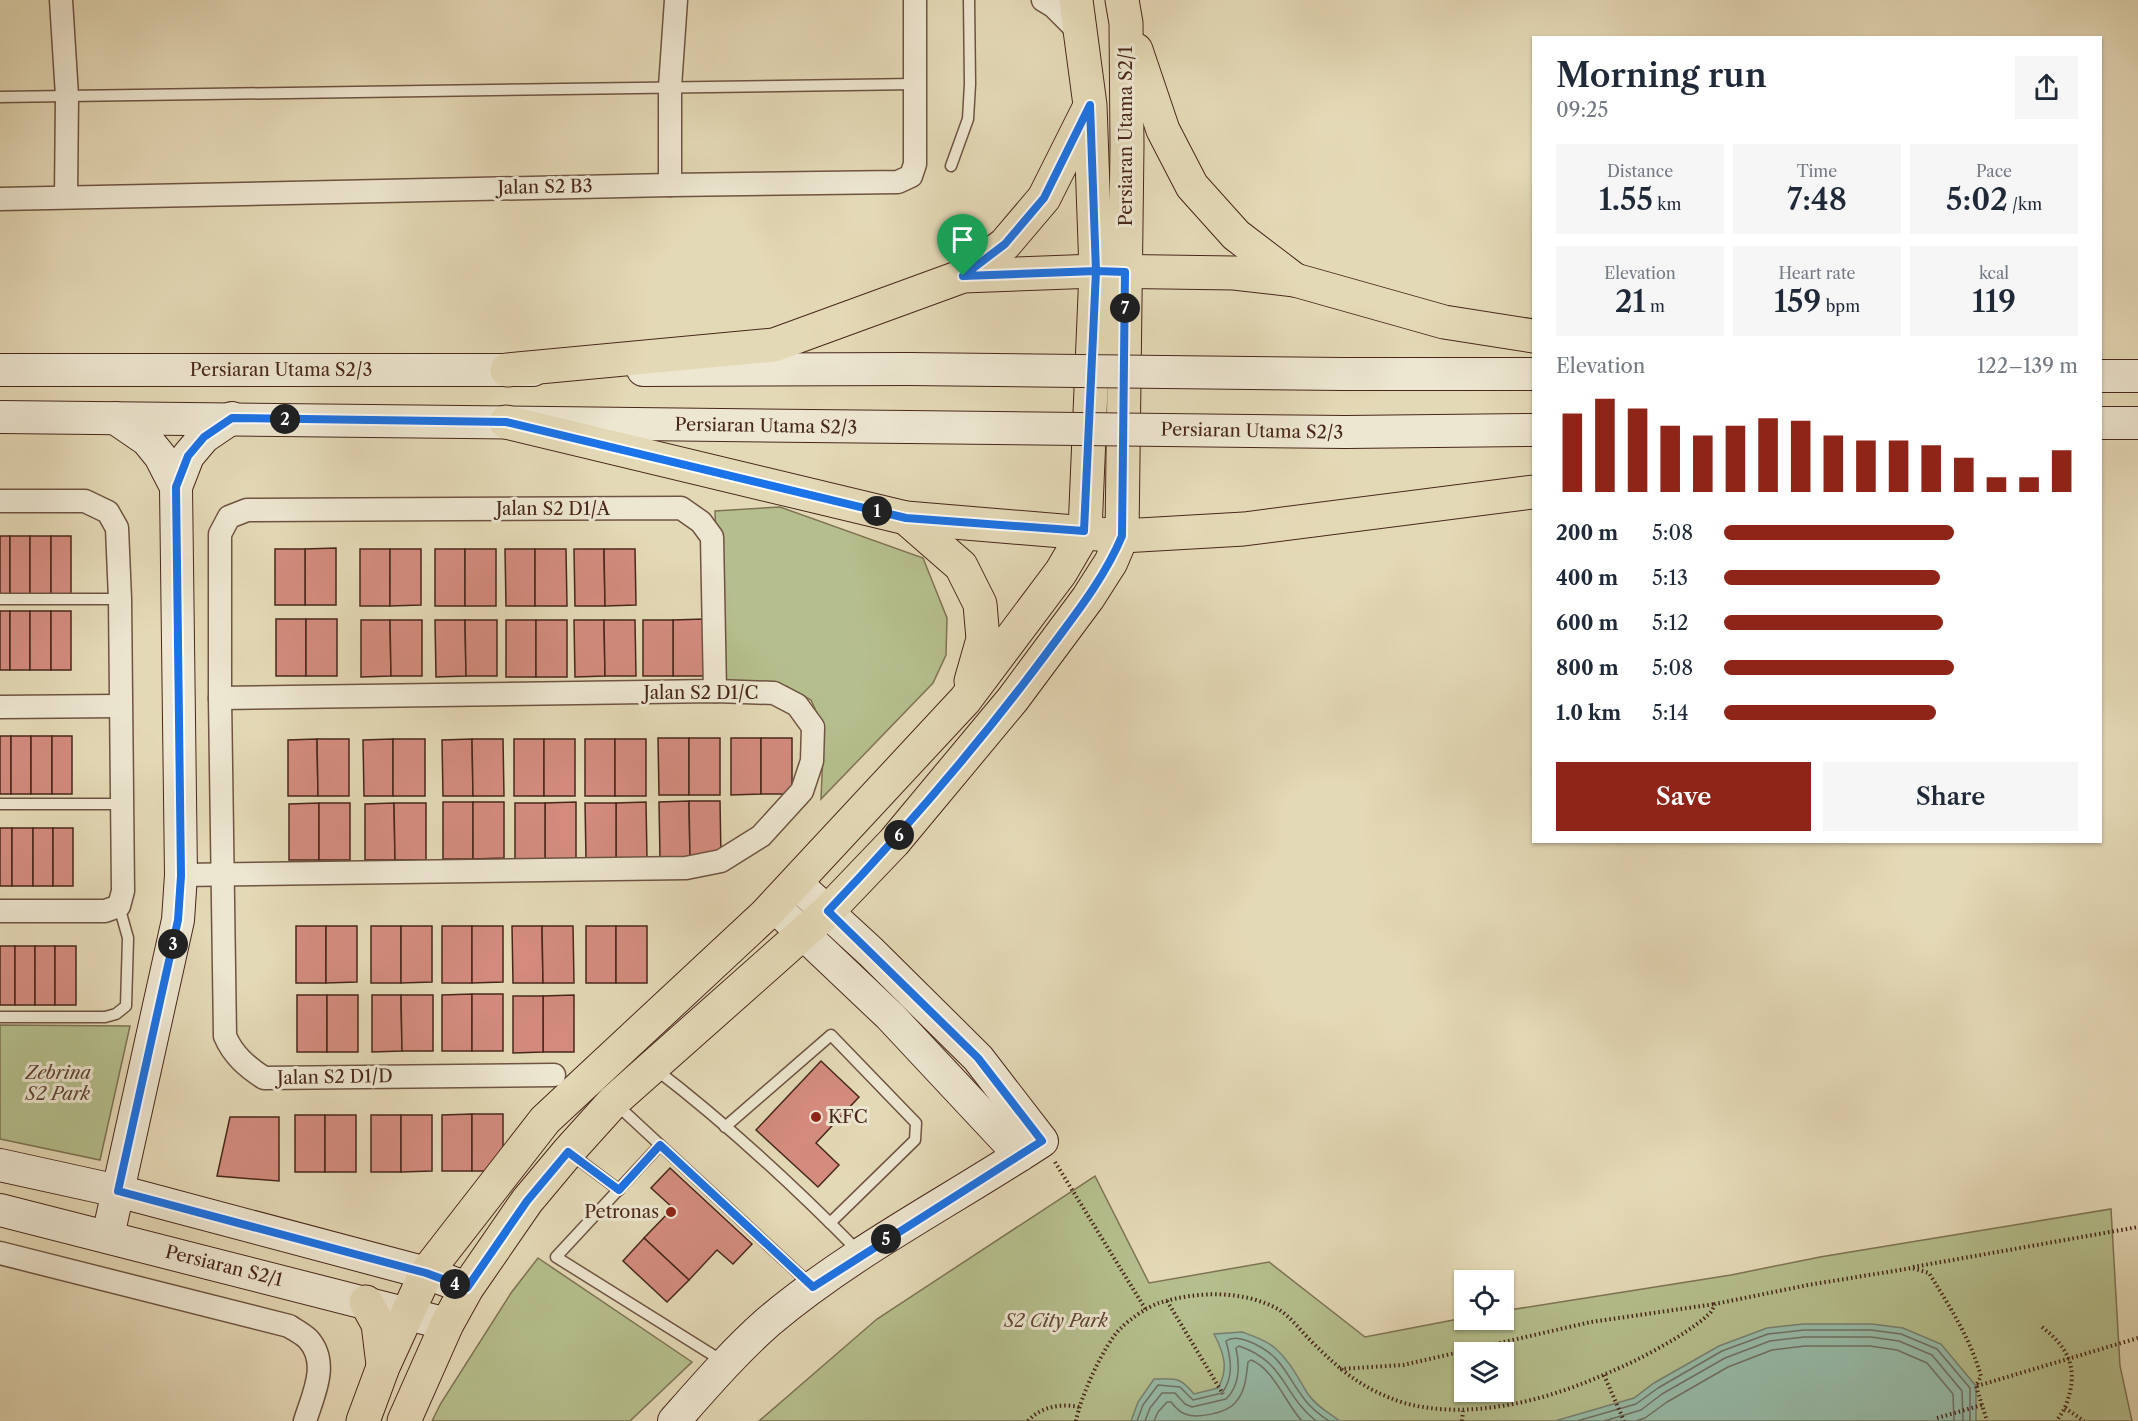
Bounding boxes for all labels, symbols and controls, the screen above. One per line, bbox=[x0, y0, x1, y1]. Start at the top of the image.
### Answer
street label: Persiaran Utama S2/1 bbox=[1115, 45, 1137, 226]
text: Morning run bbox=[1556, 55, 1767, 96]
button: share bbox=[2015, 56, 2078, 119]
text: 09:25 bbox=[1556, 98, 1608, 122]
text: Distance bbox=[1607, 161, 1673, 181]
text: Time bbox=[1797, 161, 1837, 181]
text: Pace bbox=[1976, 161, 2012, 181]
street label: Jalan S2 B3 bbox=[494, 175, 593, 199]
text: 1.55 bbox=[1599, 181, 1653, 218]
text: 7:48 bbox=[1787, 181, 1847, 218]
text: 5:02 bbox=[1946, 181, 2008, 218]
text: km bbox=[1653, 194, 1681, 214]
text: /km bbox=[2008, 194, 2042, 214]
pin bbox=[937, 214, 988, 276]
icon: arrive bbox=[946, 223, 979, 256]
text: Elevation bbox=[1604, 263, 1676, 283]
text: Heart rate bbox=[1778, 263, 1856, 283]
text: kcal bbox=[1979, 263, 2009, 283]
text: 21 bbox=[1615, 283, 1646, 320]
text: 159 bbox=[1774, 283, 1821, 320]
text: 119 bbox=[1972, 283, 2016, 320]
pin: 7 bbox=[1110, 293, 1140, 323]
text: m bbox=[1646, 296, 1665, 316]
text: bpm bbox=[1821, 296, 1860, 316]
text: 7 bbox=[1121, 298, 1129, 318]
text: Elevation bbox=[1556, 354, 1645, 378]
text: 122–139 m bbox=[1977, 354, 2078, 378]
street label: Persiaran Utama S2/3 bbox=[190, 359, 372, 381]
pin: 2 bbox=[270, 404, 300, 434]
text: 2 bbox=[280, 409, 290, 429]
street label: Persiaran Utama S2/3 bbox=[675, 413, 857, 439]
street label: Persiaran Utama S2/3 bbox=[1161, 418, 1343, 444]
pin: 1 bbox=[862, 496, 892, 526]
street label: Jalan S2 D1/A bbox=[493, 498, 611, 520]
text: 1 bbox=[873, 501, 881, 521]
text: 200 m bbox=[1556, 521, 1618, 545]
text: 5:08 bbox=[1652, 521, 1693, 545]
text: 400 m bbox=[1556, 566, 1618, 590]
text: 5:13 bbox=[1652, 566, 1688, 590]
text: 600 m bbox=[1556, 611, 1618, 635]
text: 5:12 bbox=[1652, 611, 1688, 635]
text: 800 m bbox=[1556, 656, 1619, 680]
text: 5:08 bbox=[1652, 656, 1693, 680]
street label: Jalan S2 D1/C bbox=[641, 682, 759, 704]
text: 1.0 km bbox=[1556, 701, 1621, 725]
text: 5:14 bbox=[1652, 701, 1688, 725]
button: Save bbox=[1556, 762, 1811, 831]
button: Share bbox=[1823, 762, 2078, 831]
pin: 6 bbox=[884, 820, 914, 850]
text: 6 bbox=[894, 825, 904, 845]
pin: 3 bbox=[158, 929, 188, 959]
text: 3 bbox=[168, 934, 178, 954]
park label: Zebrina S2 Park bbox=[24, 1062, 91, 1105]
street label: Jalan S2 D1/D bbox=[274, 1065, 393, 1089]
place label: KFC bbox=[828, 1106, 868, 1128]
marker: KFC bbox=[809, 1110, 823, 1124]
place label: Petronas bbox=[584, 1201, 659, 1223]
marker: Petronas bbox=[664, 1205, 678, 1219]
pin: 5 bbox=[871, 1224, 901, 1254]
text: 5 bbox=[882, 1229, 890, 1249]
street label: Persiaran S2/1 bbox=[163, 1241, 285, 1291]
pin: 4 bbox=[440, 1269, 470, 1299]
map controls bbox=[1454, 1270, 1514, 1402]
button: locate bbox=[1454, 1270, 1514, 1330]
text: 4 bbox=[450, 1274, 460, 1294]
park label: S2 City Park bbox=[1003, 1310, 1108, 1332]
button: layers bbox=[1454, 1342, 1514, 1402]

